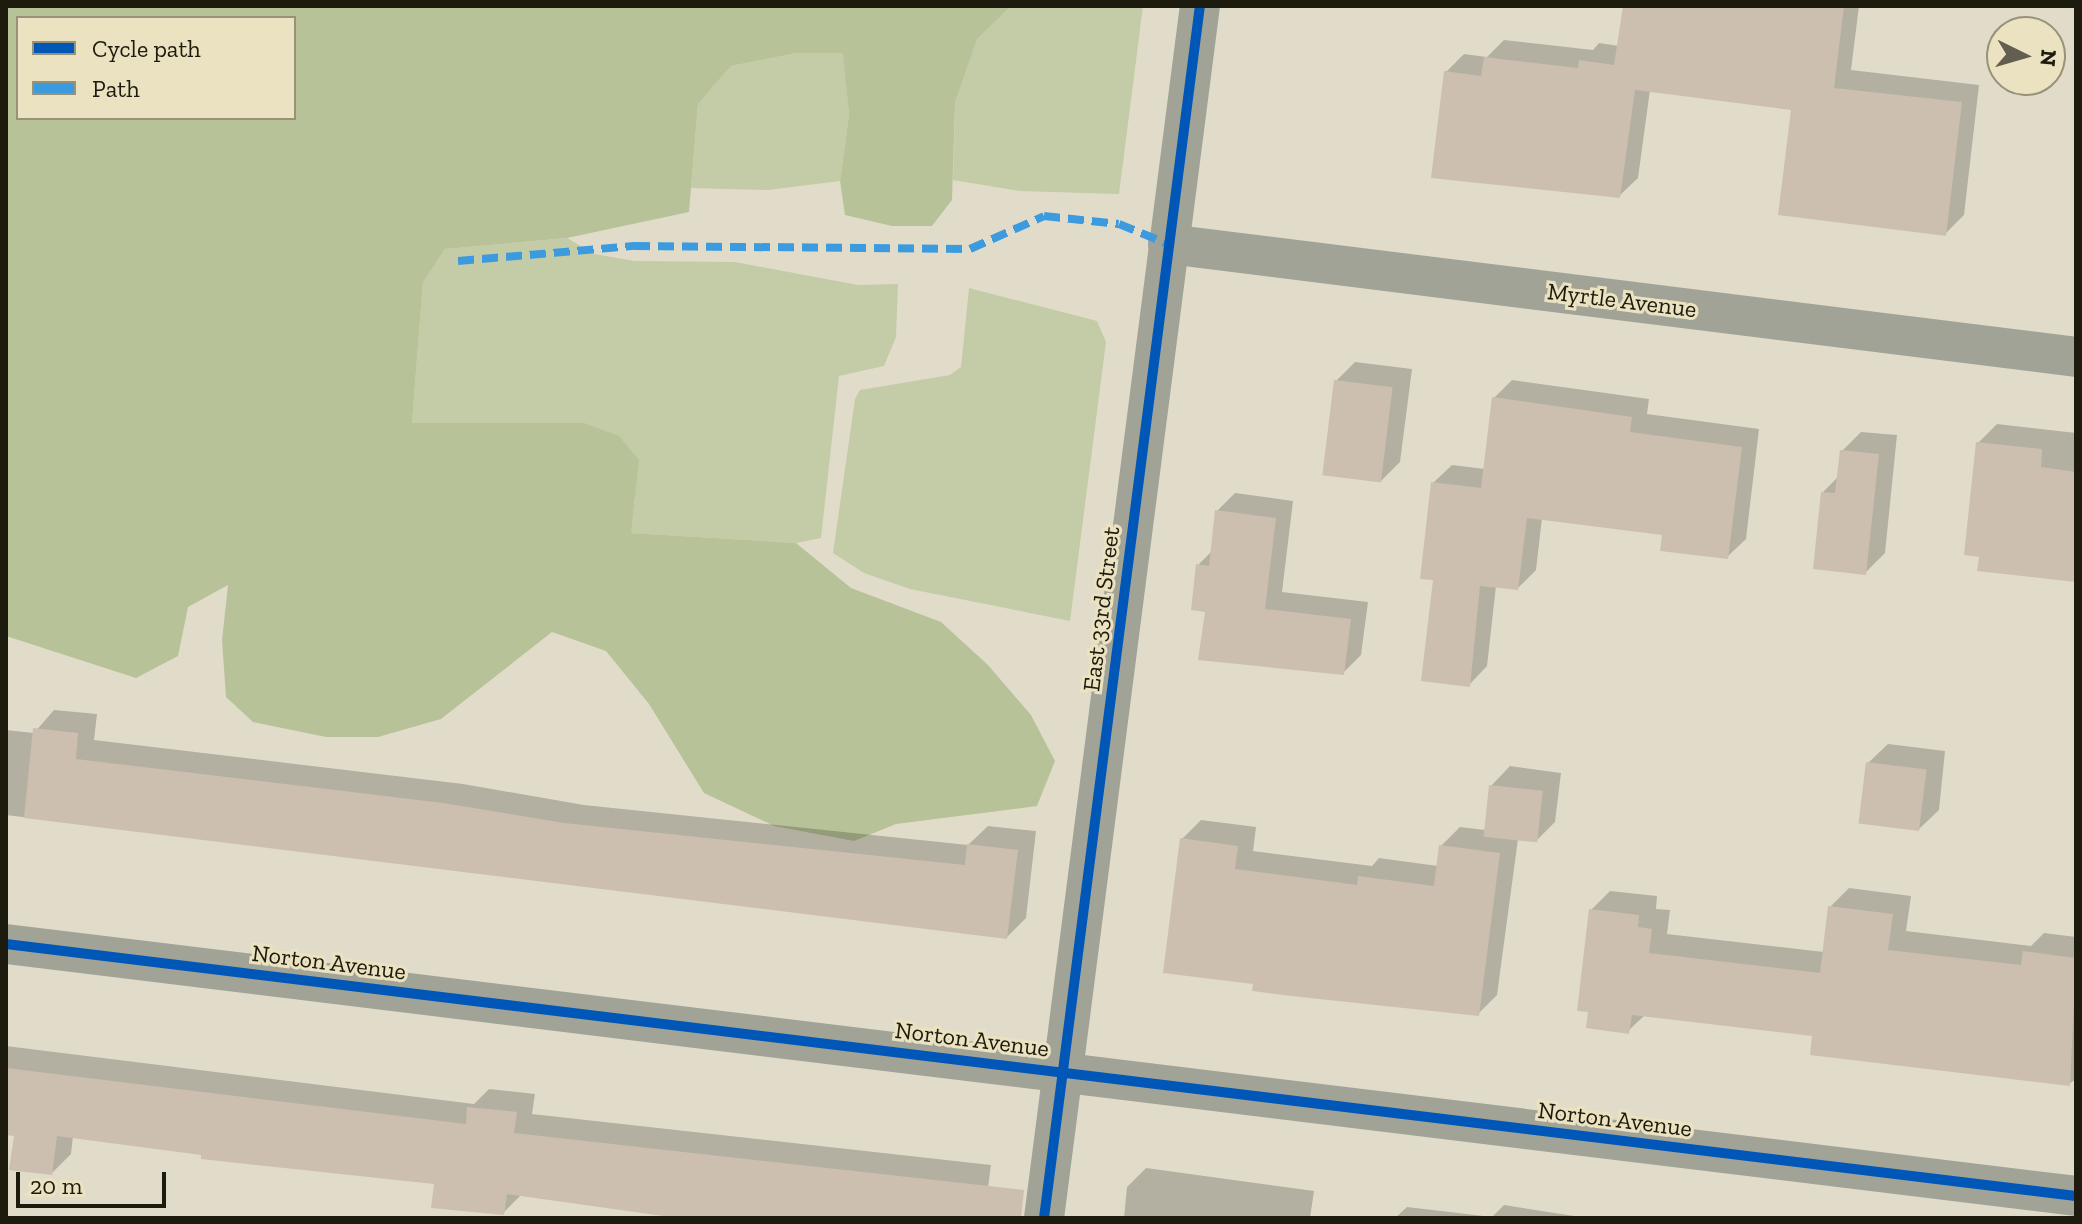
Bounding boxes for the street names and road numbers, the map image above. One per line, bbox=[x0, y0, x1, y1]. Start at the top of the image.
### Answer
street label: Myrtle Avenue bbox=[1545, 277, 1699, 323]
street label: East 33rd Street bbox=[1077, 525, 1125, 693]
street label: Norton Avenue bbox=[250, 938, 408, 986]
street label: Norton Avenue bbox=[893, 1015, 1051, 1063]
street label: Norton Avenue bbox=[1536, 1095, 1694, 1143]

